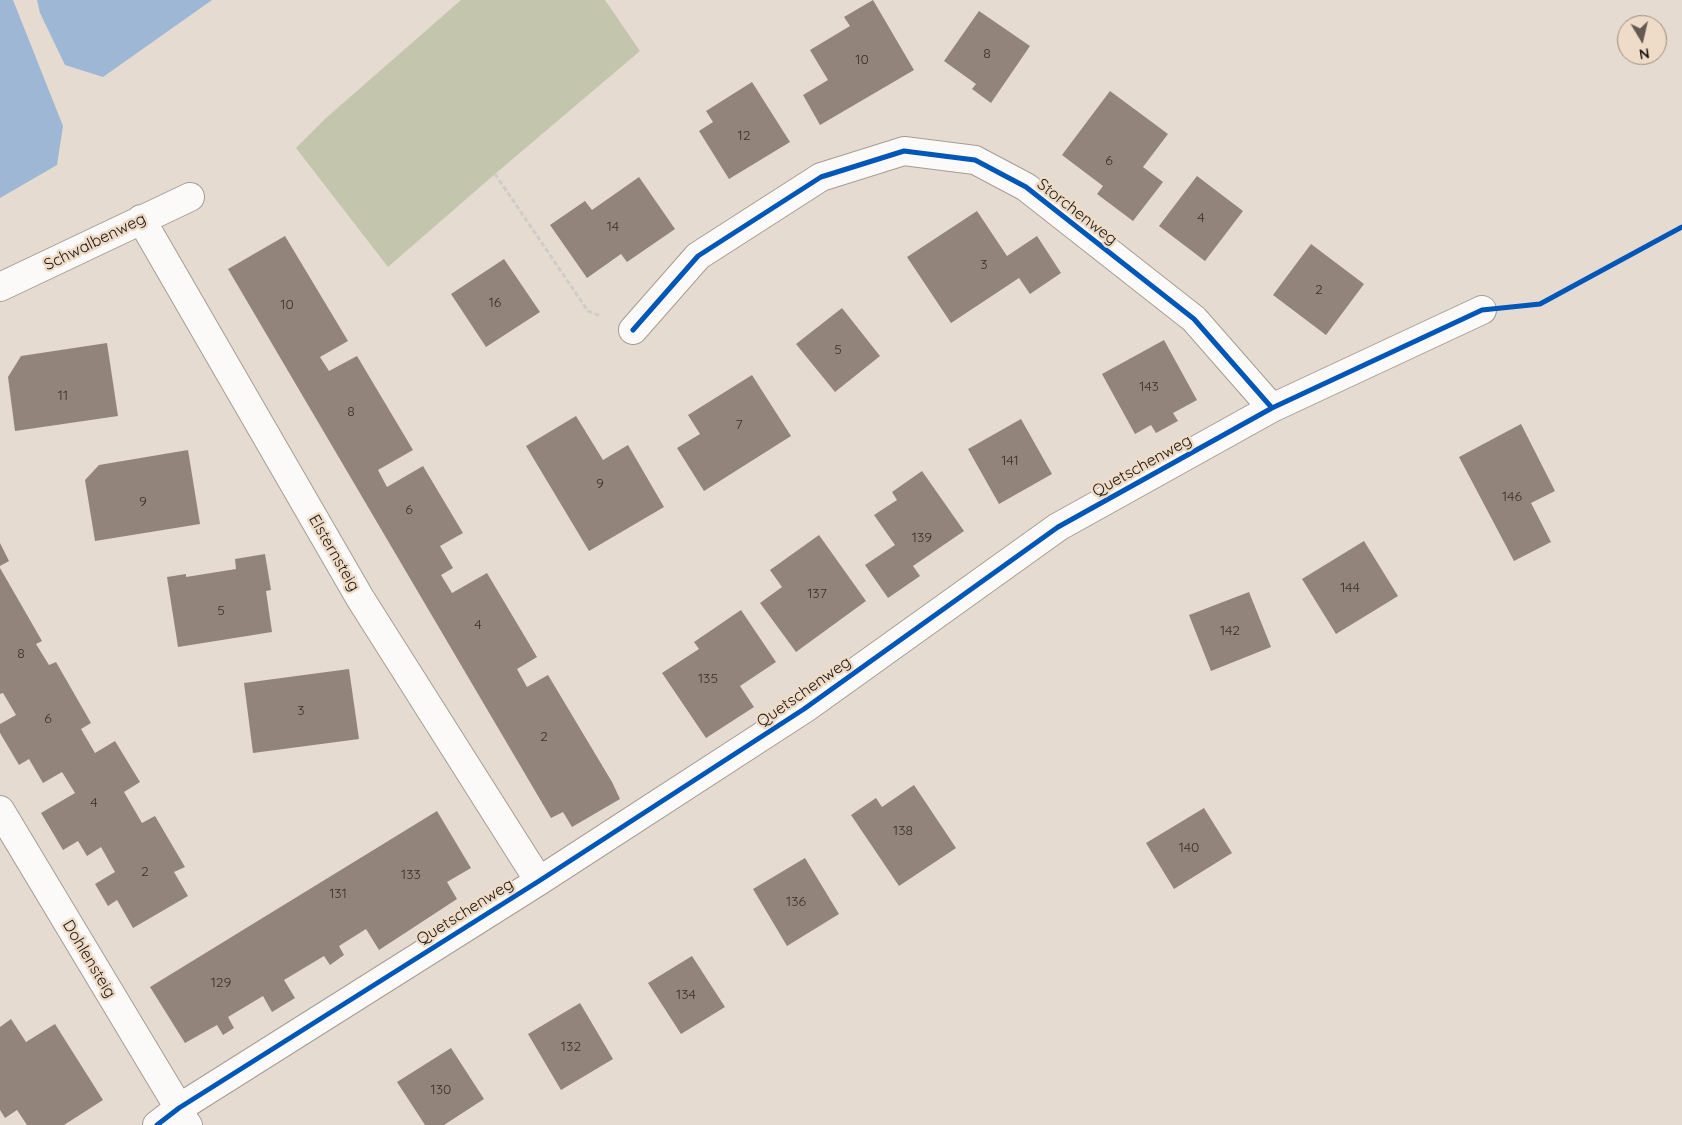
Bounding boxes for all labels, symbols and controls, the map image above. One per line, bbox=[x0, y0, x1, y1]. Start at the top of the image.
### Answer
north arrow bbox=[1617, 15, 1667, 65]
text: N bbox=[1638, 44, 1651, 64]
house number: 8 bbox=[983, 46, 991, 62]
house number: 10 bbox=[855, 52, 869, 68]
house number: 12 bbox=[738, 128, 750, 144]
house number: 6 bbox=[1105, 153, 1113, 169]
street label: Storchenweg bbox=[1033, 175, 1121, 249]
street label: Schwalbenweg bbox=[41, 209, 149, 275]
house number: 4 bbox=[1197, 210, 1205, 226]
house number: 14 bbox=[607, 219, 619, 235]
house number: 3 bbox=[980, 257, 988, 273]
house number: 2 bbox=[1315, 282, 1323, 298]
house number: 16 bbox=[489, 295, 501, 311]
house number: 10 bbox=[280, 297, 294, 313]
house number: 5 bbox=[834, 342, 842, 358]
house number: 143 bbox=[1139, 379, 1159, 395]
house number: 11 bbox=[58, 388, 68, 404]
house number: 8 bbox=[347, 404, 355, 420]
house number: 7 bbox=[735, 417, 743, 433]
street label: Quetschenweg bbox=[1089, 431, 1195, 501]
house number: 141 bbox=[1001, 453, 1019, 469]
house number: 9 bbox=[596, 476, 604, 492]
house number: 146 bbox=[1502, 489, 1522, 505]
house number: 9 bbox=[139, 494, 147, 510]
house number: 6 bbox=[405, 502, 413, 518]
street label: Elsternsteig bbox=[304, 511, 364, 595]
house number: 139 bbox=[912, 530, 932, 546]
house number: 144 bbox=[1340, 580, 1360, 596]
house number: 137 bbox=[807, 586, 827, 602]
house number: 5 bbox=[217, 603, 225, 619]
house number: 4 bbox=[474, 617, 482, 633]
house number: 142 bbox=[1220, 623, 1240, 639]
house number: 8 bbox=[17, 646, 25, 662]
street label: Quetschenweg bbox=[753, 652, 855, 732]
house number: 135 bbox=[698, 671, 718, 687]
house number: 3 bbox=[297, 703, 305, 719]
house number: 6 bbox=[44, 711, 52, 727]
house number: 2 bbox=[540, 729, 548, 745]
house number: 4 bbox=[90, 795, 98, 811]
house number: 138 bbox=[893, 823, 913, 839]
house number: 140 bbox=[1179, 840, 1199, 856]
house number: 2 bbox=[141, 864, 149, 880]
house number: 133 bbox=[401, 867, 421, 883]
street label: Quetschenweg bbox=[413, 875, 517, 949]
house number: 131 bbox=[329, 886, 347, 902]
house number: 136 bbox=[786, 894, 806, 910]
street label: Dohlensteig bbox=[58, 917, 120, 1001]
house number: 129 bbox=[211, 975, 231, 991]
house number: 134 bbox=[676, 987, 696, 1003]
house number: 132 bbox=[561, 1039, 581, 1055]
house number: 130 bbox=[431, 1082, 451, 1098]

